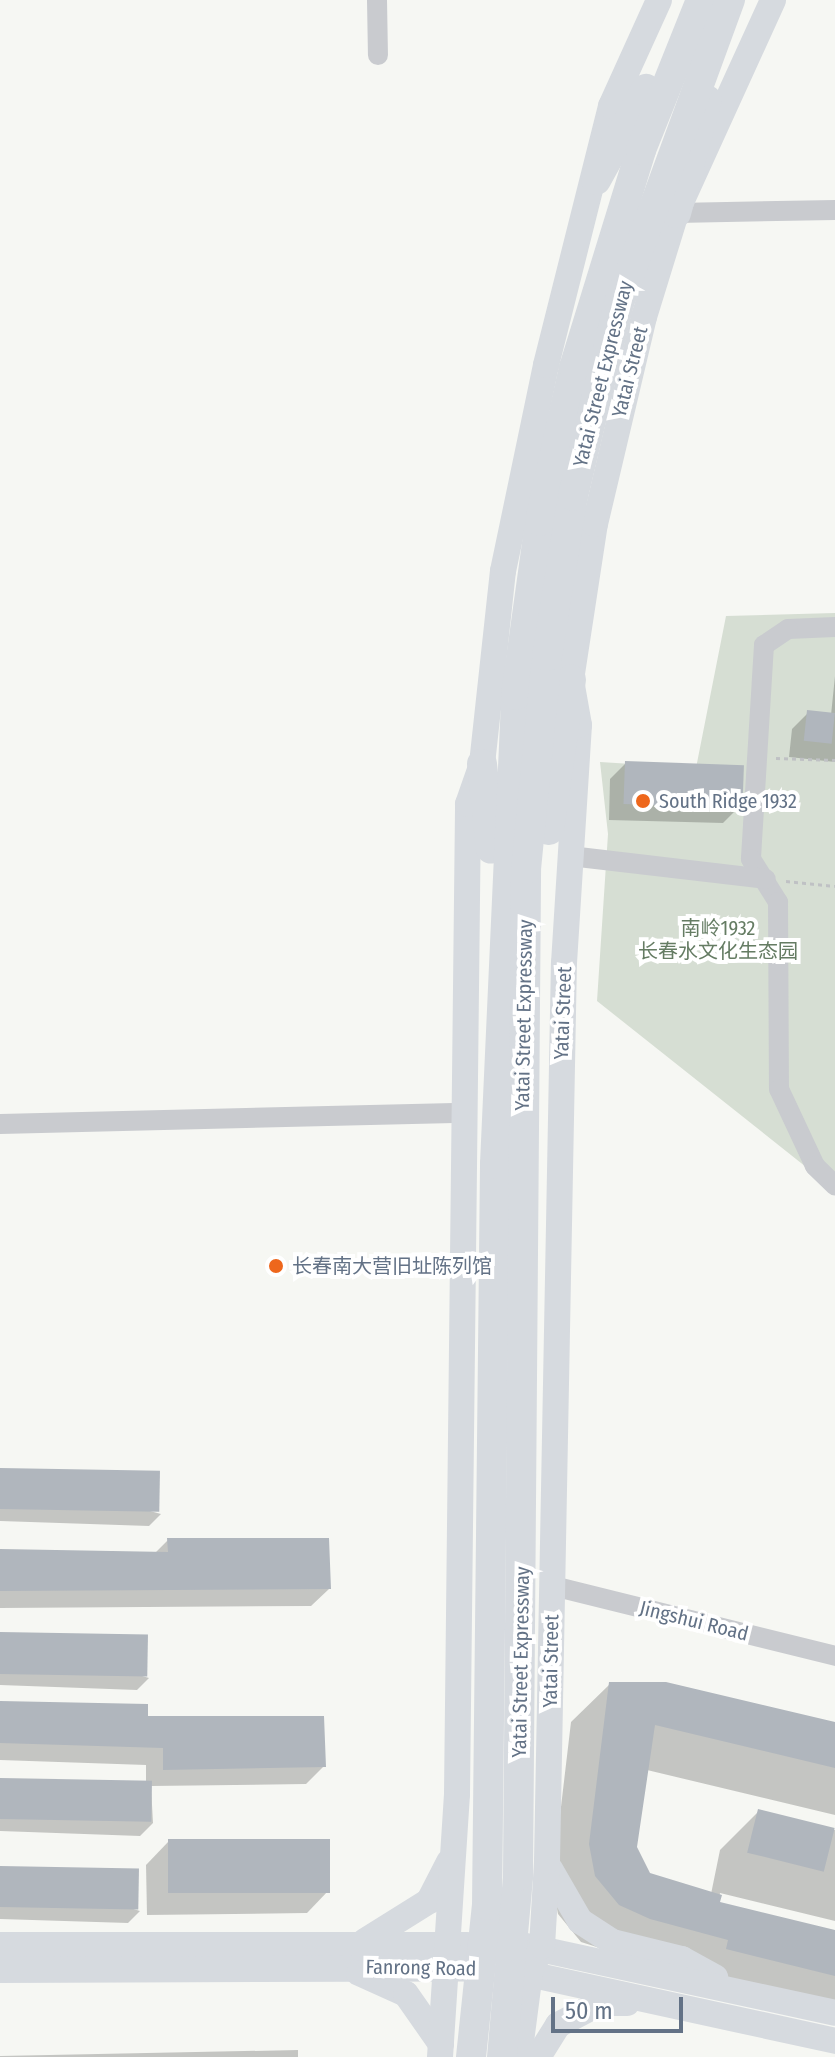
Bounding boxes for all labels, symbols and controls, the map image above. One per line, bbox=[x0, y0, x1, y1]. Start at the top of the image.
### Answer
street label: Yatai Street Expressway bbox=[568, 278, 638, 470]
street label: Yatai Street bbox=[607, 324, 653, 420]
place label: South Ridge 1932 bbox=[659, 789, 797, 813]
marker: South Ridge 1932 bbox=[634, 792, 652, 810]
park label: 南岭1932 长春水文化生态园 bbox=[638, 916, 798, 963]
street label: Yatai Street Expressway bbox=[510, 919, 538, 1111]
street label: Yatai Street bbox=[549, 966, 577, 1060]
place label: 长春南大营旧址陈列馆 bbox=[292, 1254, 492, 1278]
marker: 长春南大营旧址陈列馆 bbox=[267, 1257, 285, 1275]
street label: Yatai Street Expressway bbox=[507, 1566, 535, 1758]
street label: Jingshui Road bbox=[637, 1596, 751, 1646]
street label: Yatai Street bbox=[538, 1614, 564, 1708]
street label: Fanrong Road bbox=[365, 1955, 477, 1981]
scale bar bbox=[555, 1981, 687, 2031]
text: 50 m bbox=[565, 1997, 613, 2025]

